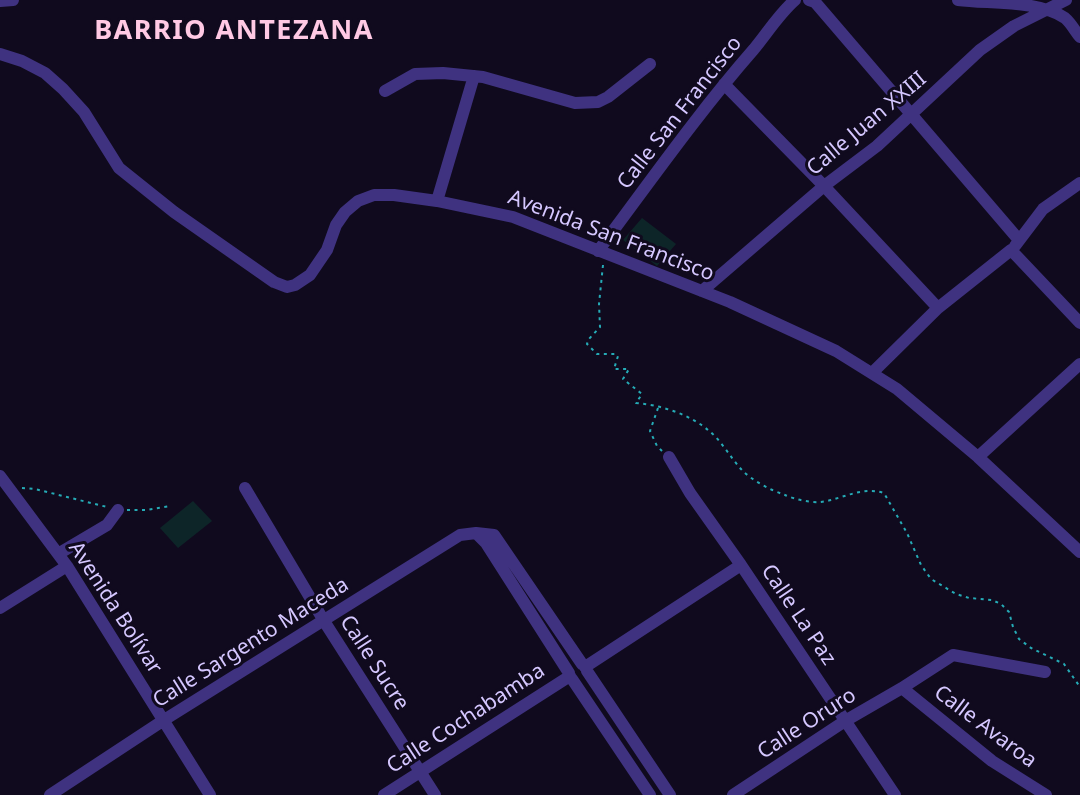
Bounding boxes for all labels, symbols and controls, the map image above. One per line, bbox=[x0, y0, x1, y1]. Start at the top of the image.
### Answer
district label: BARRIO ANTEZANA bbox=[94, 15, 374, 47]
street label: Calle San Francisco bbox=[612, 31, 748, 195]
street label: Calle Juan XXIII bbox=[802, 67, 932, 181]
street label: Avenida San Francisco bbox=[504, 185, 718, 287]
street label: Avenida Bolívar bbox=[63, 537, 167, 679]
street label: Calle La Paz bbox=[755, 560, 841, 670]
street label: Calle Sargento Maceda bbox=[149, 572, 353, 714]
street label: Calle Sucre bbox=[334, 611, 414, 715]
street label: Calle Cochabamba bbox=[382, 659, 550, 779]
street label: Calle Avaroa bbox=[929, 680, 1041, 774]
street label: Calle Oruro bbox=[753, 683, 861, 765]

